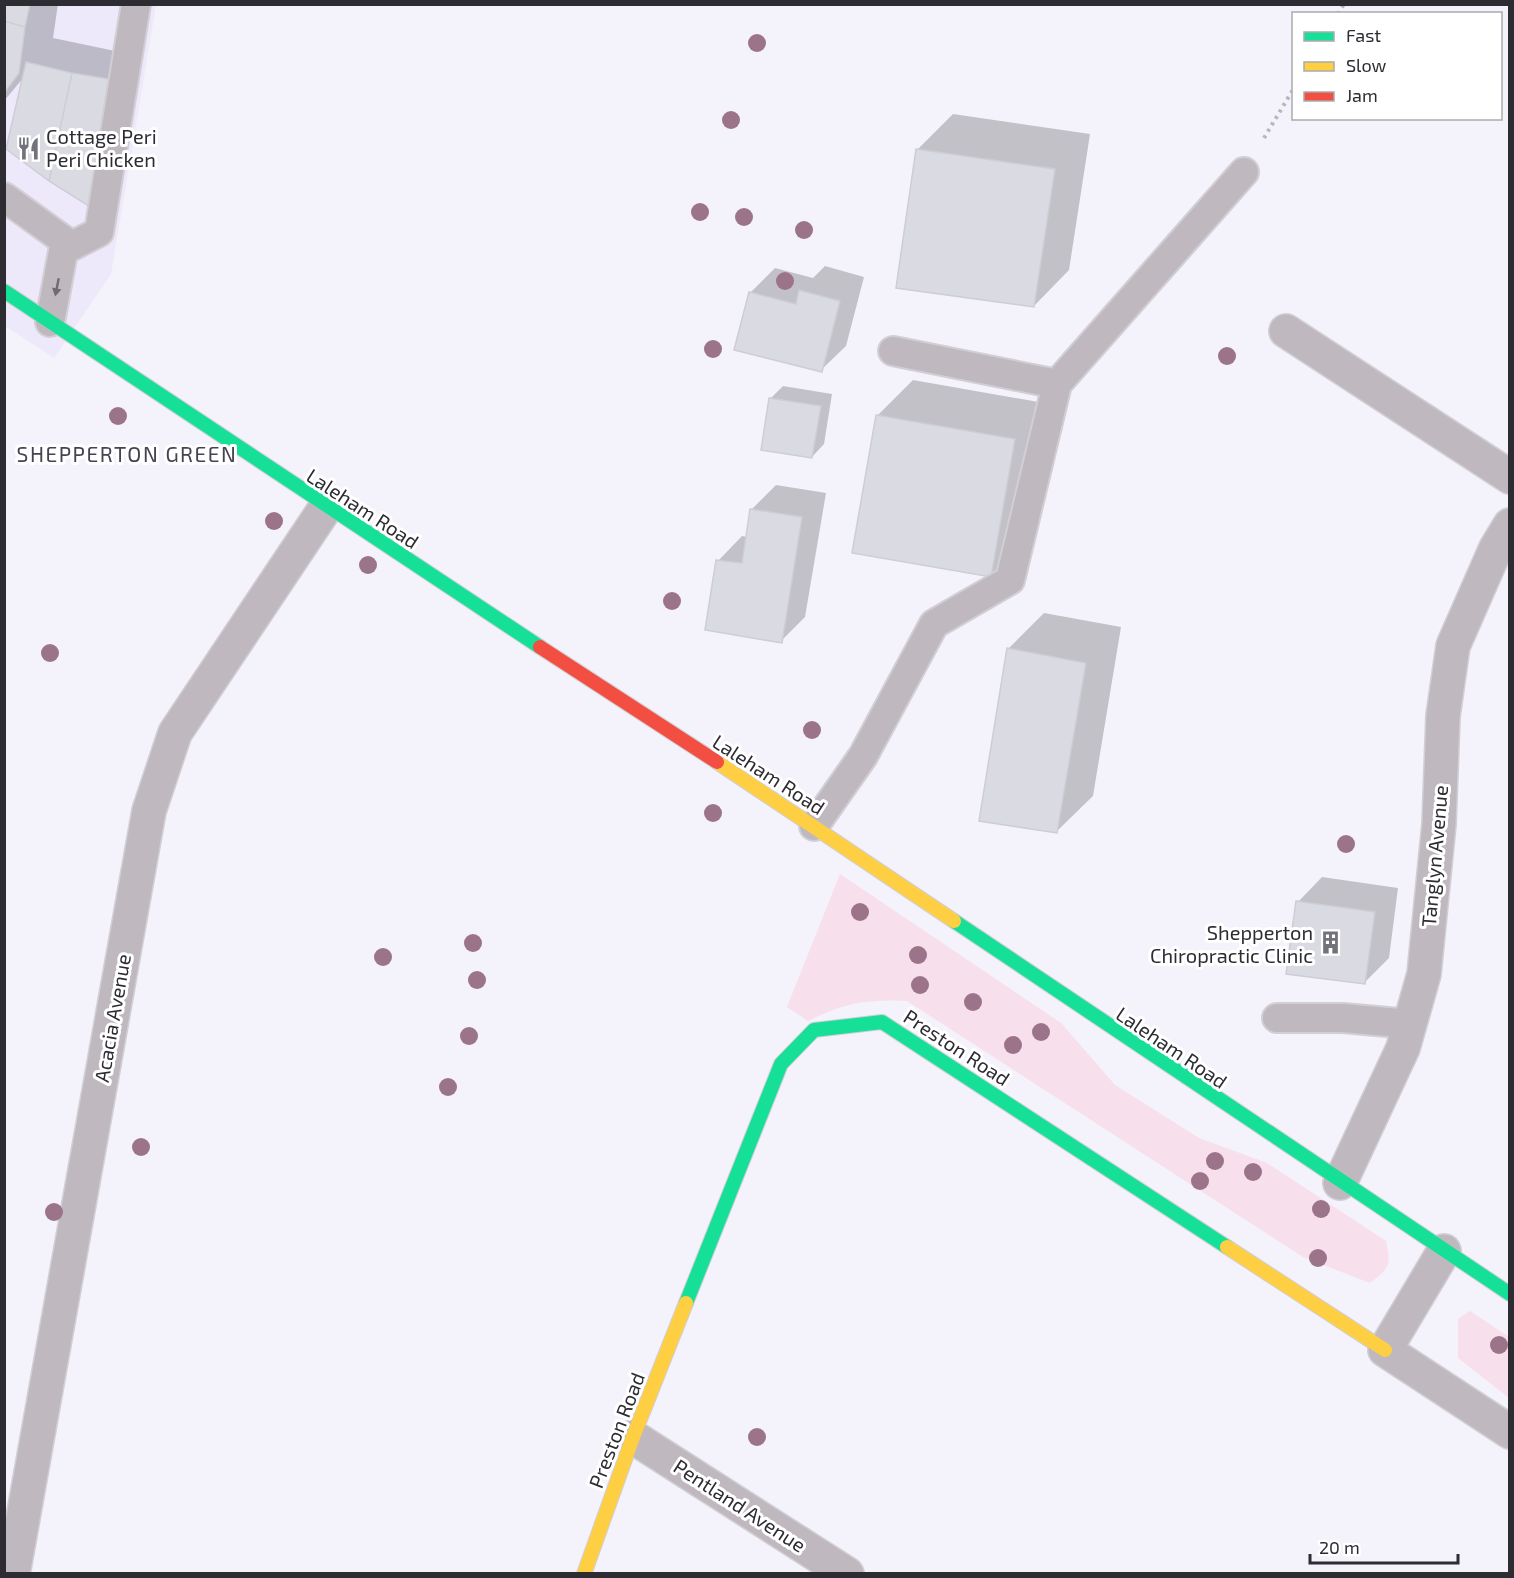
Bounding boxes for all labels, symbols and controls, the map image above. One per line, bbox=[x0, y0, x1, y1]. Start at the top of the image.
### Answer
legend bbox=[1292, 12, 1502, 120]
text: Fast bbox=[1346, 24, 1381, 46]
text: Slow bbox=[1346, 54, 1387, 76]
text: Jam bbox=[1346, 84, 1378, 106]
place label: Cottage Peri Peri Chicken bbox=[46, 124, 157, 171]
restaurant icon: Cottage Peri Peri Chicken bbox=[15, 135, 41, 161]
one-way arrow bbox=[52, 278, 61, 297]
district label: SHEPPERTON GREEN bbox=[17, 441, 237, 466]
street label: Laleham Road bbox=[303, 463, 423, 553]
street label: Laleham Road bbox=[709, 729, 829, 819]
street label: Tanglyn Avenue bbox=[1416, 784, 1452, 928]
place label: Shepperton Chiropractic Clinic bbox=[1150, 920, 1313, 967]
building icon: Shepperton Chiropractic Clinic bbox=[1318, 930, 1344, 956]
street label: Acacia Avenue bbox=[89, 952, 135, 1084]
street label: Laleham Road bbox=[1112, 1001, 1232, 1093]
street label: Preston Road bbox=[899, 1004, 1015, 1090]
street label: Preston Road bbox=[583, 1369, 649, 1491]
street label: Pentland Avenue bbox=[669, 1453, 811, 1557]
scale bar bbox=[1310, 1527, 1458, 1565]
text: 20 m bbox=[1319, 1536, 1360, 1558]

